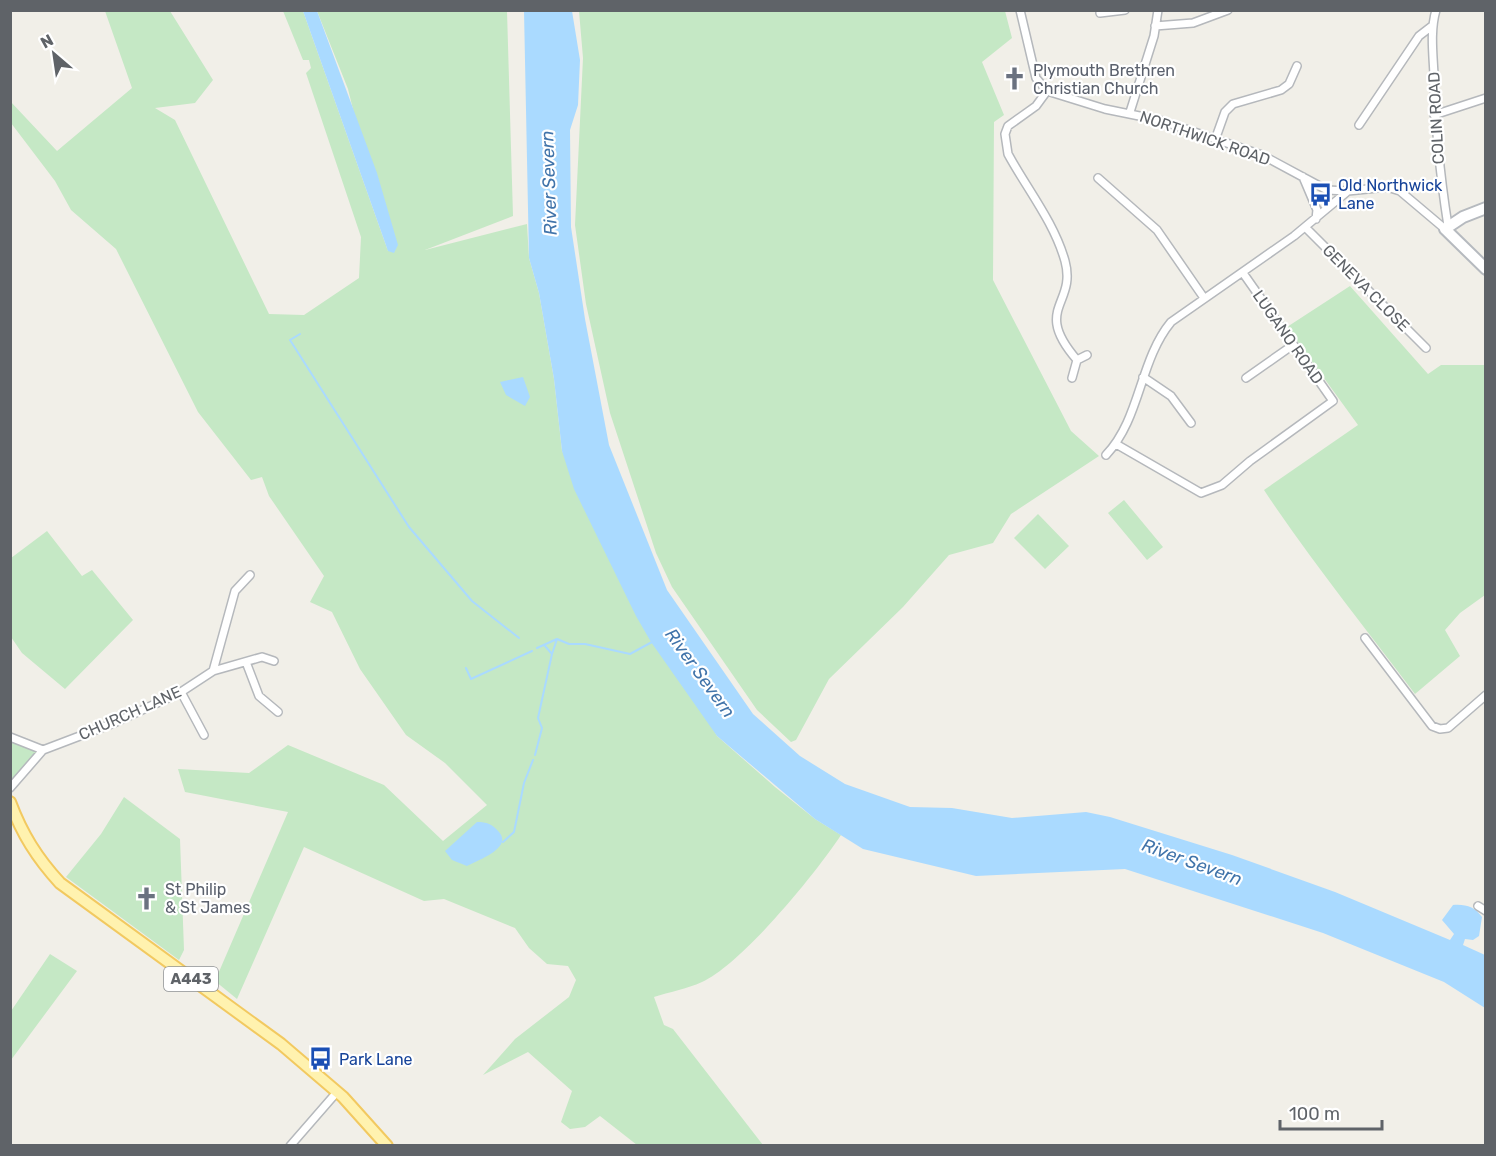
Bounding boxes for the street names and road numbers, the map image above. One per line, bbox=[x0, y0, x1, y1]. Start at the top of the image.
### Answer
street label: COLIN ROAD bbox=[1424, 71, 1448, 165]
street label: NORTHWICK ROAD bbox=[1137, 107, 1273, 169]
street label: GENEVA CLOSE bbox=[1319, 241, 1413, 335]
street label: LUGANO ROAD bbox=[1249, 286, 1327, 388]
street label: CHURCH LANE bbox=[76, 682, 184, 744]
road number: A443 bbox=[164, 967, 218, 991]

